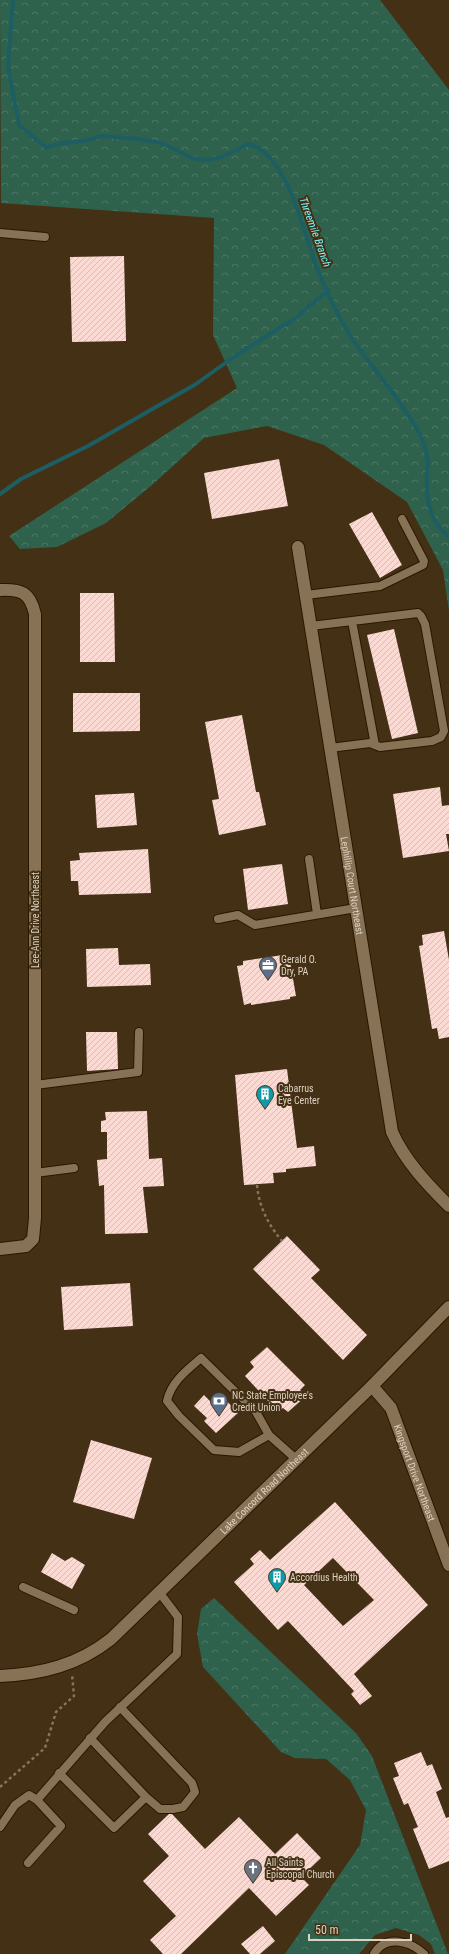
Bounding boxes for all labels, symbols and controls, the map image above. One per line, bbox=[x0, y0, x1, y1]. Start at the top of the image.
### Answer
water label: Threemile Branch bbox=[296, 195, 334, 269]
street label: Lephillip Court Northeast bbox=[339, 836, 366, 935]
street label: Lee-Ann Drive Northeast bbox=[30, 872, 41, 968]
place label: Gerald O. Dry, PA bbox=[281, 954, 317, 977]
office icon: Gerald O. Dry, PA bbox=[258, 955, 278, 980]
place label: Cabarrus Eye Center bbox=[278, 1083, 320, 1106]
building icon: Cabarrus Eye Center bbox=[255, 1084, 275, 1109]
place label: NC State Employee's Credit Union bbox=[232, 1390, 313, 1413]
bank icon: NC State Employee's Credit Union bbox=[209, 1391, 229, 1416]
street label: Kingsport Drive Northeast bbox=[392, 1423, 438, 1523]
street label: Lake Concord Road Northeast bbox=[218, 1446, 310, 1536]
building icon: Accordius Health bbox=[267, 1567, 287, 1592]
place label: Accordius Health bbox=[290, 1572, 358, 1583]
place label: All Saints Episcopal Church bbox=[266, 1857, 335, 1880]
church icon: All Saints Episcopal Church bbox=[243, 1858, 263, 1883]
scale bar bbox=[309, 1916, 411, 1942]
text: 50 m bbox=[315, 1923, 339, 1937]

